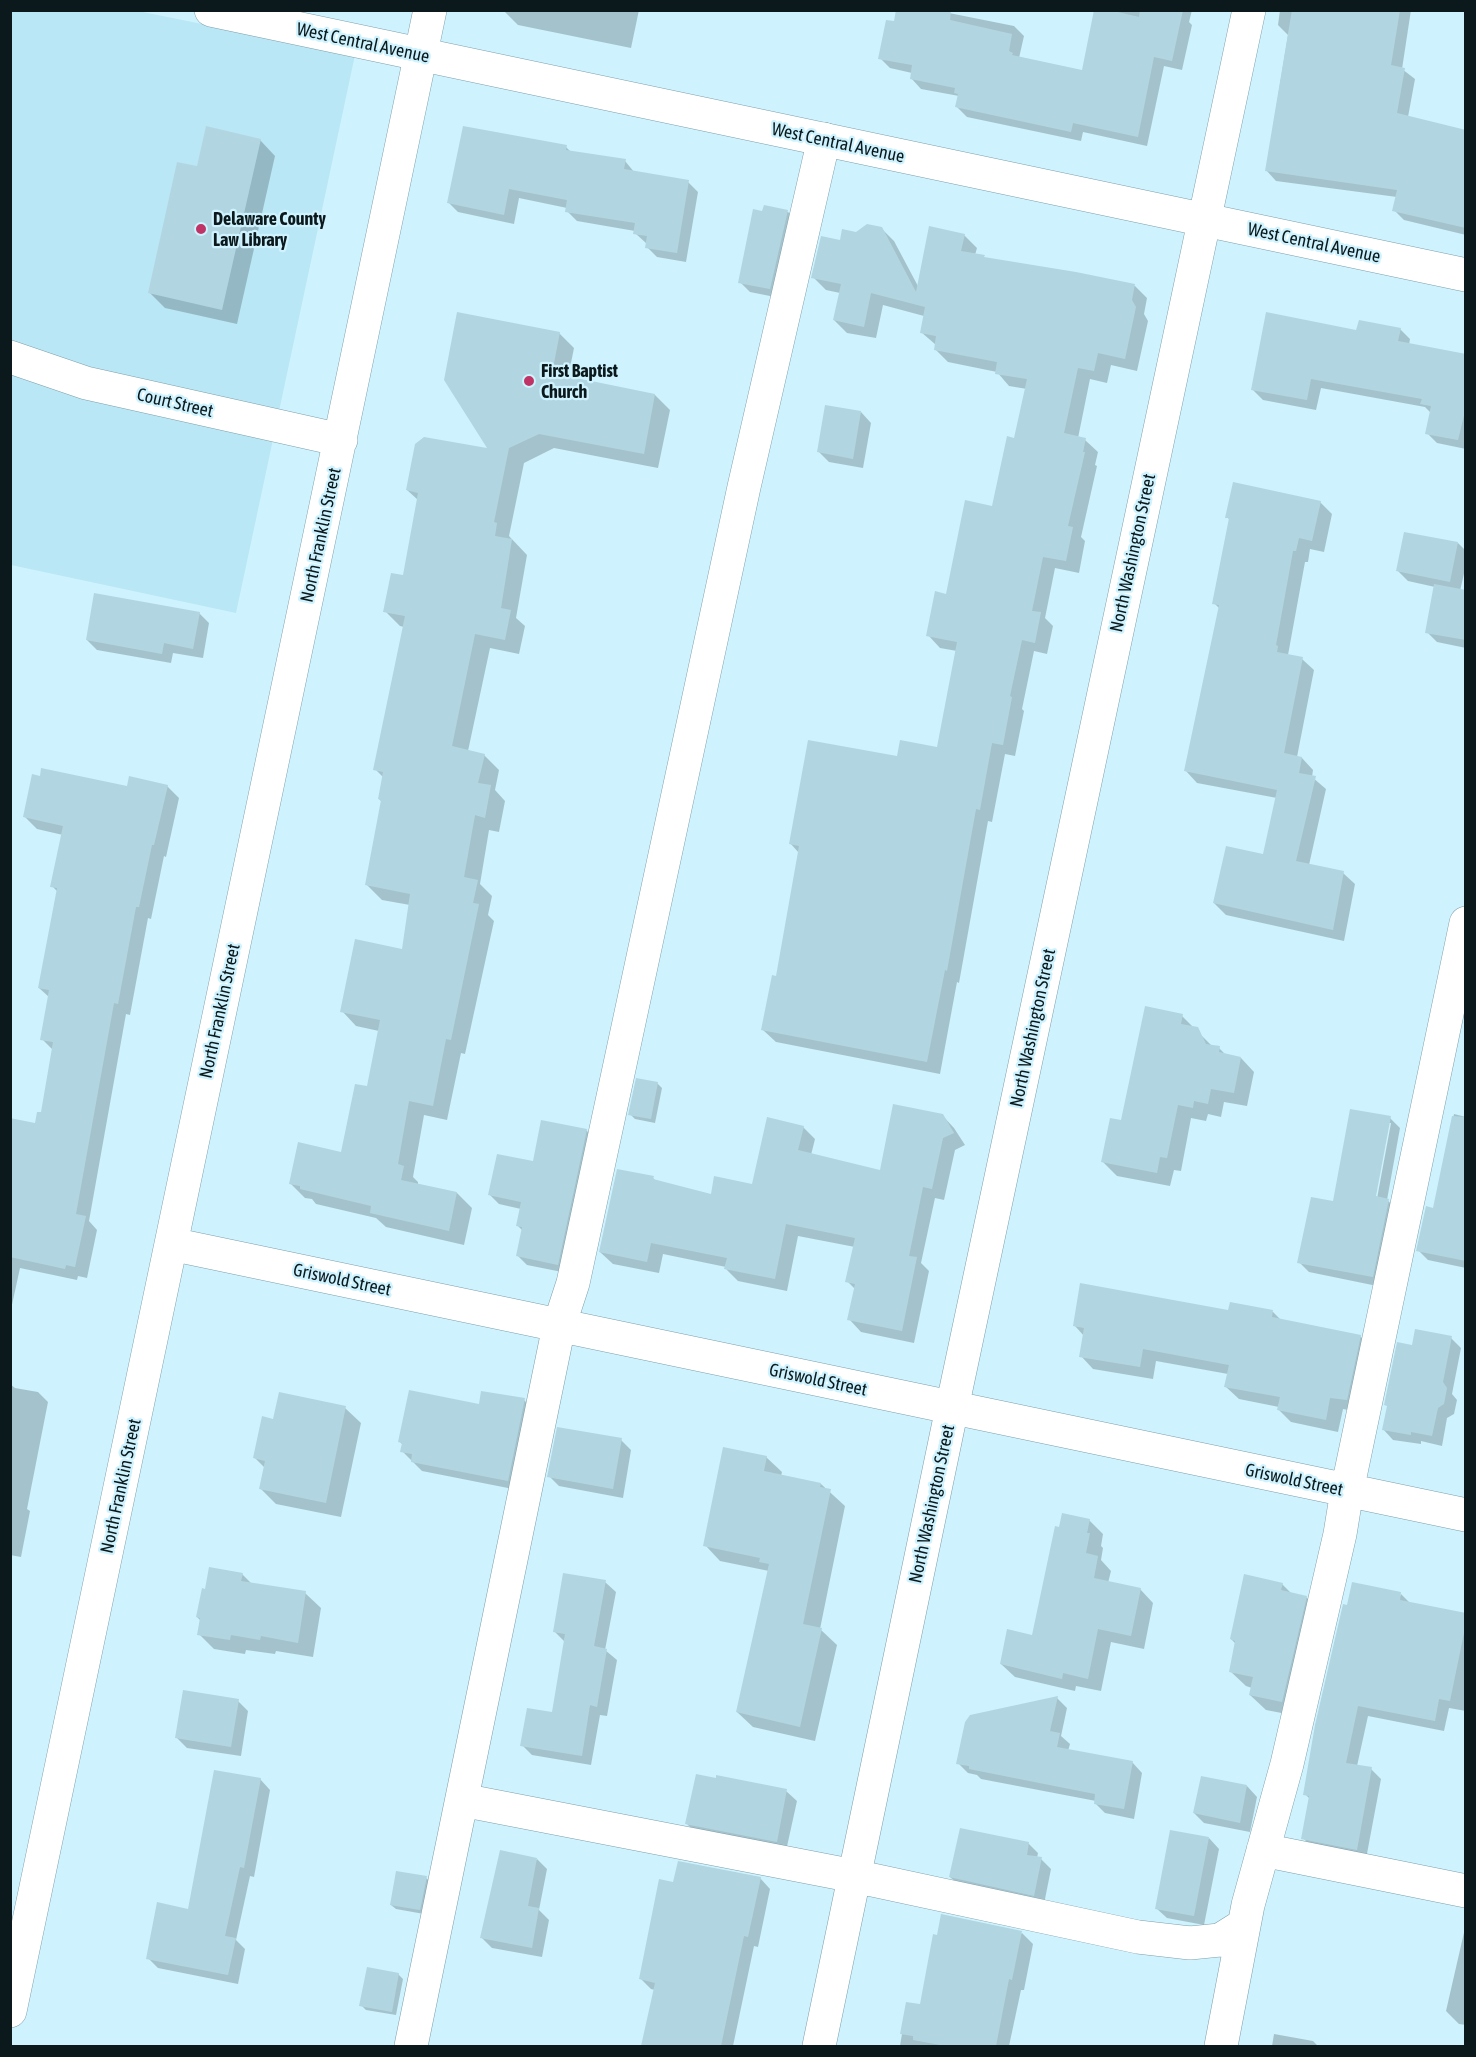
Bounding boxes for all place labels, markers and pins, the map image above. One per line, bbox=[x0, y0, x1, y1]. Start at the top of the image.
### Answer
place label: Delaware County Law Library bbox=[213, 208, 326, 250]
marker: Delaware County Law Library bbox=[194, 222, 208, 236]
place label: First Baptist Church bbox=[541, 360, 618, 403]
marker: First Baptist Church bbox=[522, 374, 536, 388]

